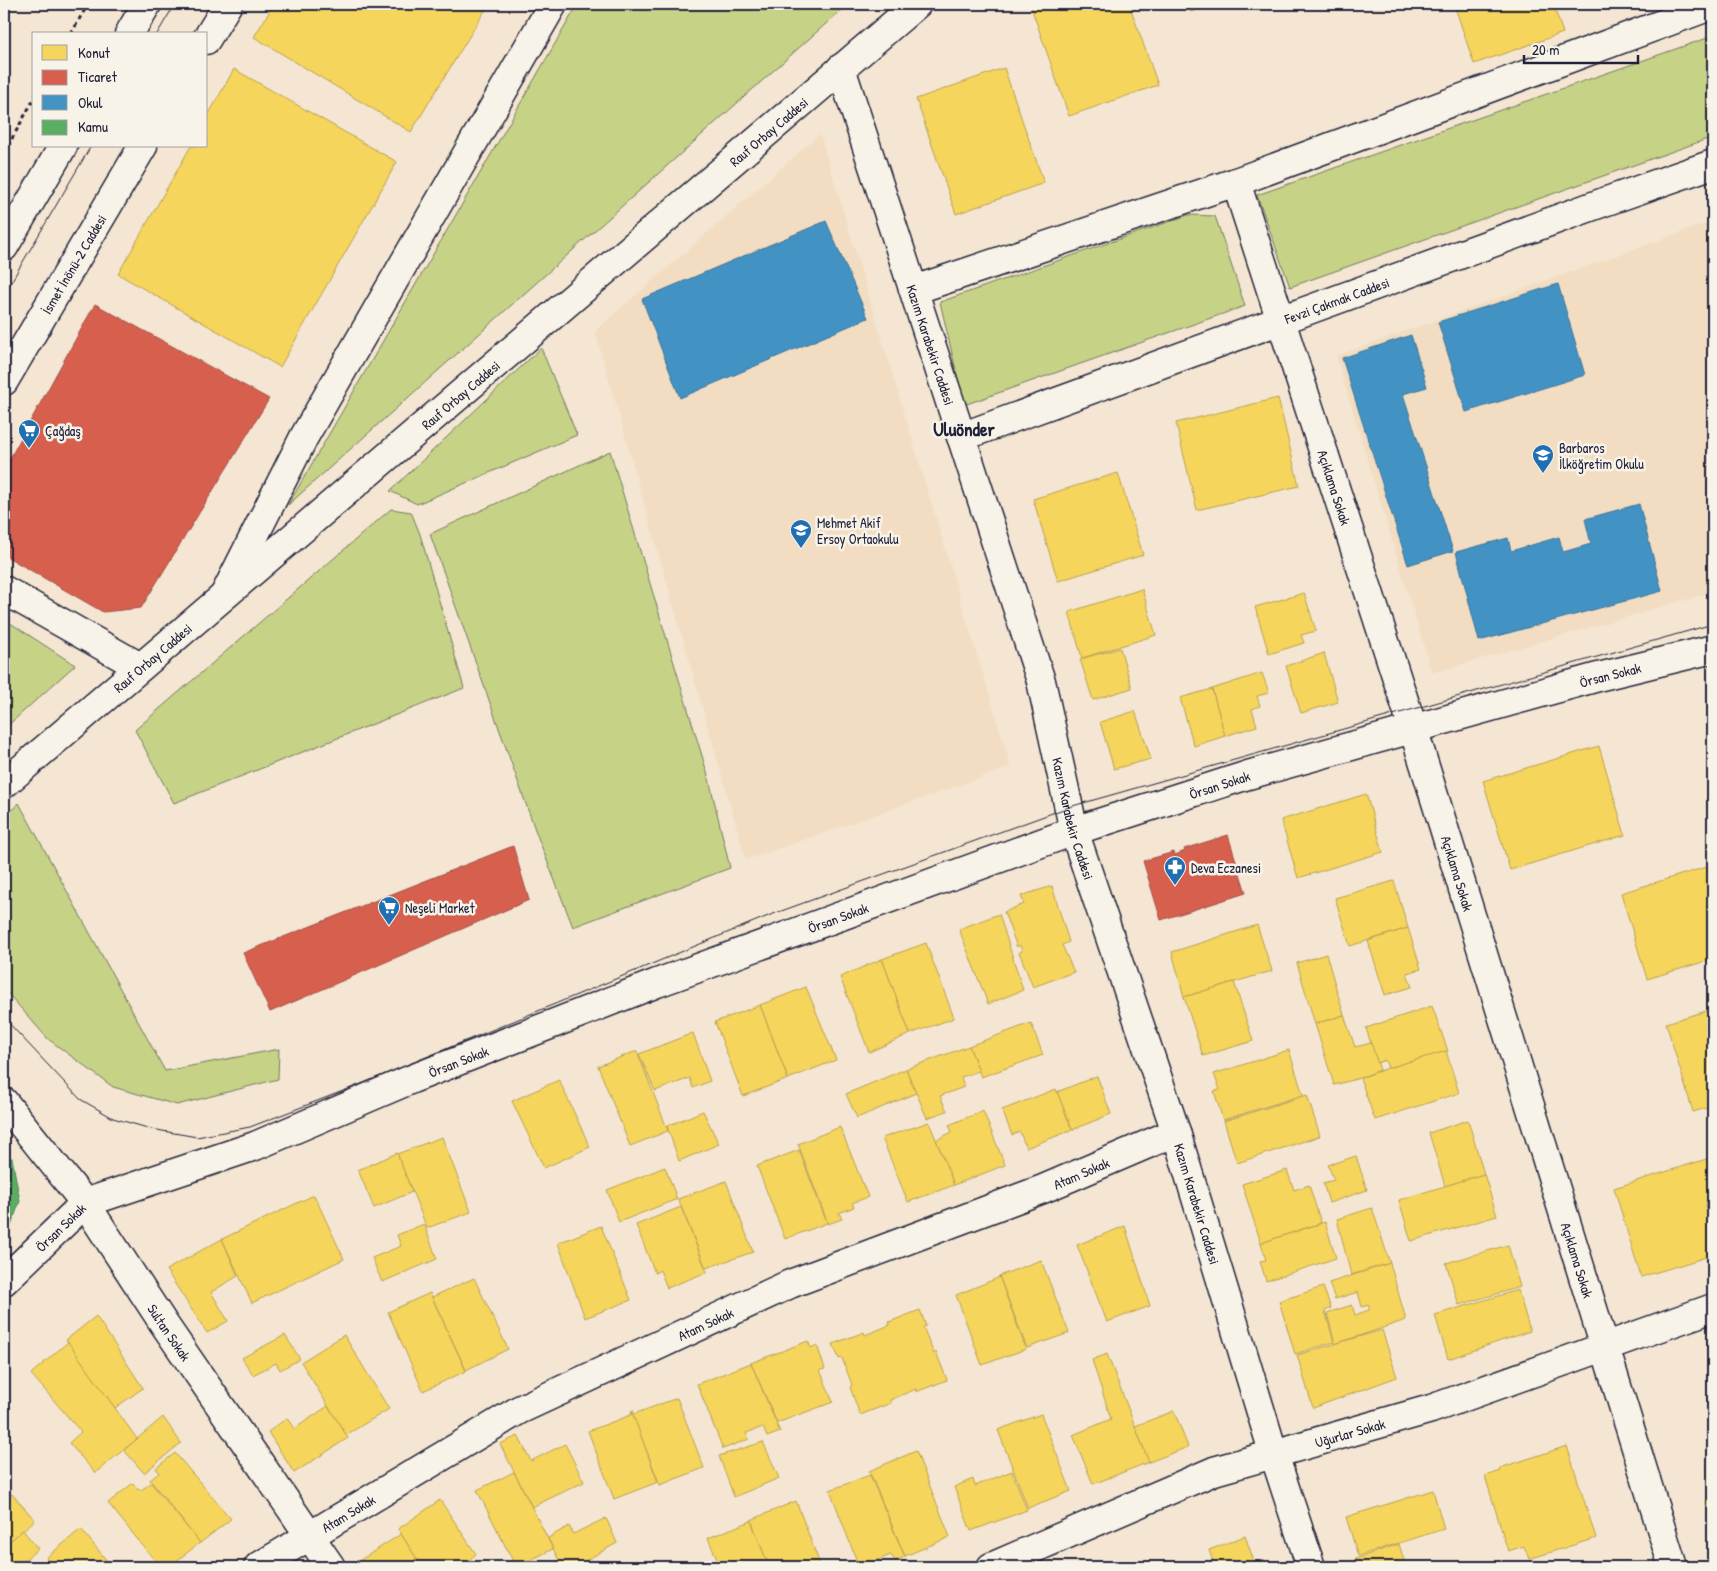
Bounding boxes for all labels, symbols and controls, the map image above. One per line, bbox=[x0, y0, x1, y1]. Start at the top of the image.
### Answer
legend bbox=[32, 32, 208, 148]
scale bar bbox=[1524, 32, 1638, 64]
text: 20 m bbox=[1532, 39, 1559, 60]
text: Konut bbox=[78, 42, 111, 63]
text: Ticaret bbox=[78, 66, 118, 87]
text: Okul bbox=[78, 92, 103, 113]
street label: Rauf Orbay Caddesi bbox=[725, 92, 811, 170]
text: Kamu bbox=[78, 116, 108, 137]
street label: İsmet İnönü-2 Caddesi bbox=[36, 211, 110, 317]
street label: Fevzi Çakmak Caddesi bbox=[1281, 272, 1392, 328]
street label: Kazım Karabekir Caddesi bbox=[903, 282, 960, 407]
street label: Rauf Orbay Caddesi bbox=[417, 355, 503, 433]
district label: Uluönder bbox=[933, 416, 996, 442]
supermarket icon: Çağdaş bbox=[17, 418, 41, 449]
place label: Çağdaş bbox=[45, 421, 81, 441]
place label: Barbaros İlköğretim Okulu bbox=[1559, 438, 1644, 474]
school or university icon: Barbaros İlköğretim Okulu bbox=[1531, 443, 1555, 474]
street label: Açıklama Sokak bbox=[1314, 447, 1356, 528]
place label: Mehmet Akif Ersoy Ortaokulu bbox=[817, 513, 899, 549]
school or university icon: Mehmet Akif Ersoy Ortaokulu bbox=[789, 518, 813, 549]
street label: Rauf Orbay Caddesi bbox=[109, 618, 196, 696]
street label: Örsan Sokak bbox=[1577, 657, 1643, 691]
street label: Kazım Karabekir Caddesi bbox=[1049, 756, 1099, 882]
street label: Örsan Sokak bbox=[1186, 766, 1252, 803]
street label: Açıklama Sokak bbox=[1437, 833, 1479, 913]
pharmacy icon: Deva Eczanesi bbox=[1163, 855, 1187, 886]
place label: Deva Eczanesi bbox=[1191, 858, 1261, 877]
supermarket icon: Neşeli Market bbox=[377, 895, 401, 926]
street label: Örsan Sokak bbox=[805, 897, 871, 937]
place label: Neşeli Market bbox=[405, 898, 475, 917]
street label: Örsan Sokak bbox=[425, 1041, 491, 1081]
street label: Kazım Karabekir Caddesi bbox=[1170, 1141, 1225, 1266]
street label: Atam Sokak bbox=[1050, 1152, 1112, 1193]
street label: Örsan Sokak bbox=[31, 1198, 90, 1256]
street label: Açıklama Sokak bbox=[1557, 1220, 1599, 1300]
street label: Sultan Sokak bbox=[144, 1300, 196, 1365]
street label: Atam Sokak bbox=[674, 1302, 736, 1344]
street label: Uğurlar Sokak bbox=[1313, 1413, 1387, 1451]
street label: Atam Sokak bbox=[318, 1489, 378, 1536]

